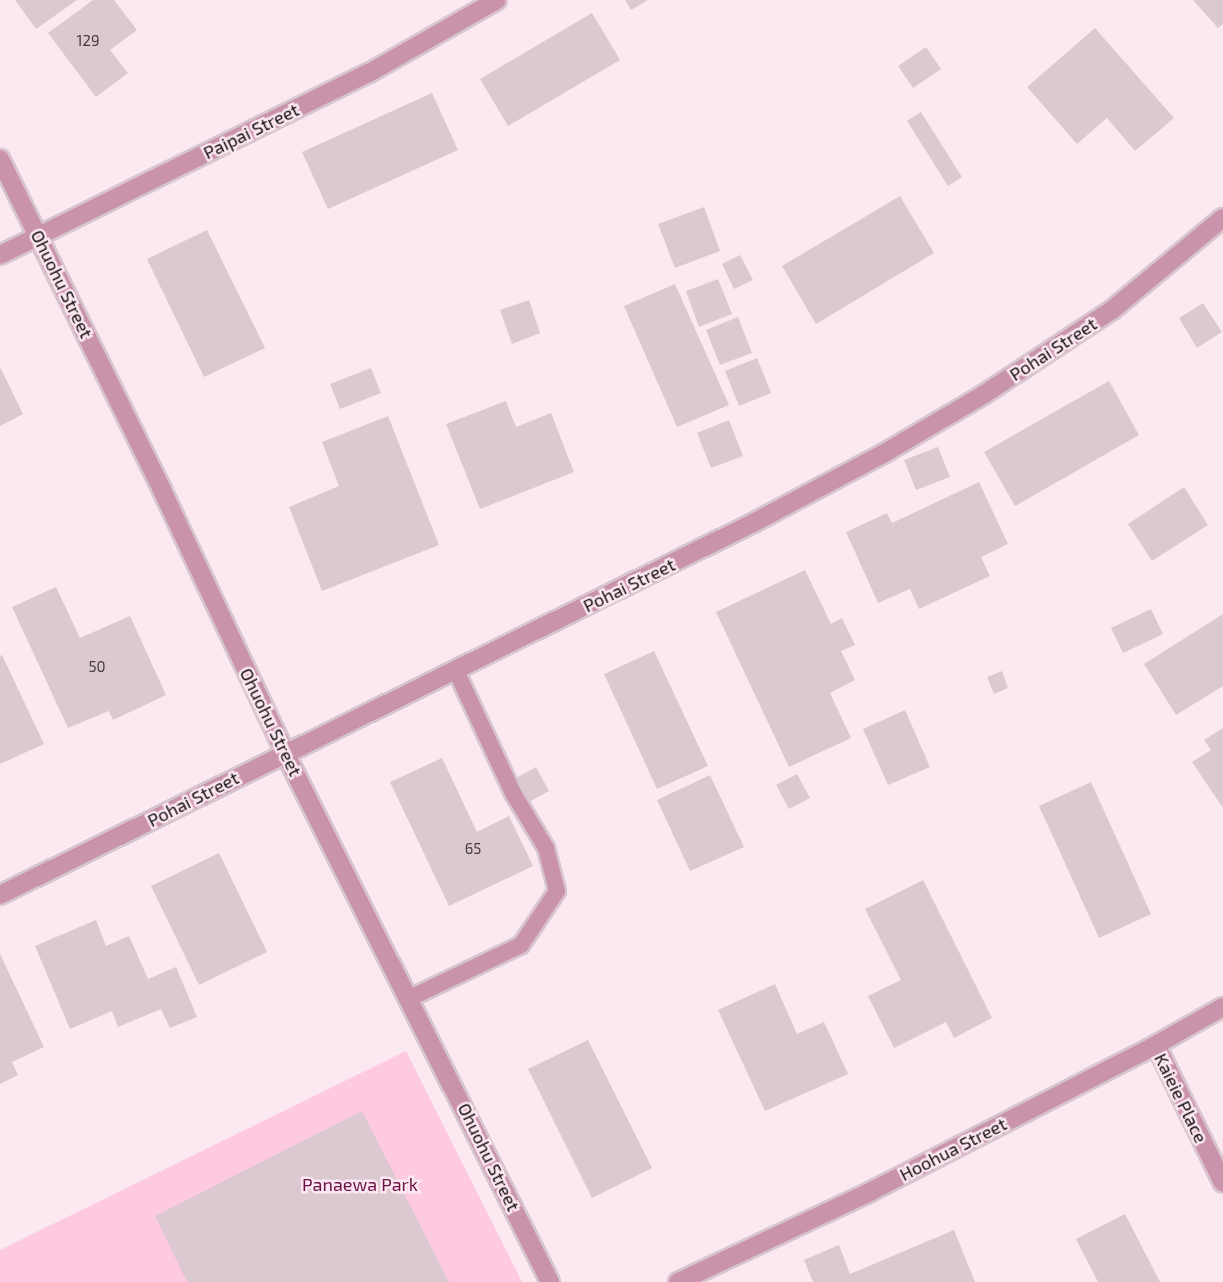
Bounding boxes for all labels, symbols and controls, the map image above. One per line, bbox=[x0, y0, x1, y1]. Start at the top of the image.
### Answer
house number: 129 bbox=[77, 32, 99, 50]
street label: Paipai Street bbox=[200, 99, 302, 163]
street label: Ohuohu Street bbox=[26, 226, 98, 342]
street label: Pohai Street bbox=[1005, 313, 1101, 385]
street label: Pohai Street bbox=[580, 553, 678, 617]
house number: 50 bbox=[88, 658, 106, 676]
street label: Ohuohu Street bbox=[235, 664, 307, 780]
street label: Pohai Street bbox=[144, 767, 242, 831]
house number: 65 bbox=[465, 840, 481, 858]
street label: Kaieie Place bbox=[1150, 1050, 1212, 1146]
street label: Ohuohu Street bbox=[453, 1099, 525, 1215]
street label: Hoohua Street bbox=[896, 1113, 1010, 1185]
park label: Panaewa Park bbox=[302, 1173, 418, 1195]

